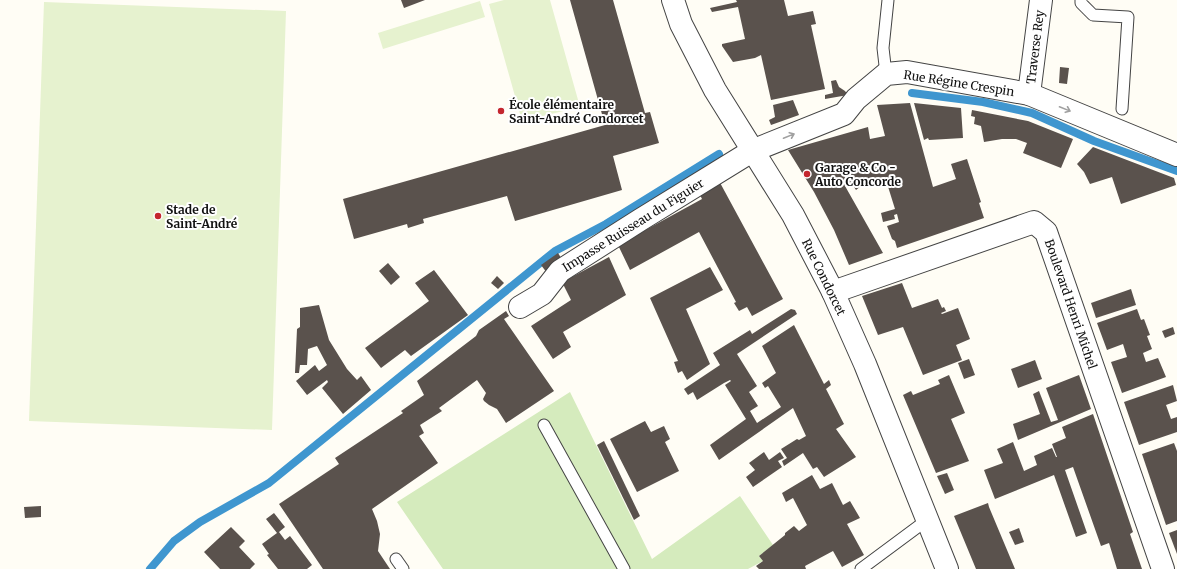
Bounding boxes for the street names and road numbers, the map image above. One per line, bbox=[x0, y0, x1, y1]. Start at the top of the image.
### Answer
street label: Traverse Rey bbox=[1023, 9, 1047, 85]
street label: Rue Régine Crespin bbox=[903, 67, 1015, 99]
street label: Impasse Ruisseau du Figuier bbox=[560, 175, 707, 275]
street label: Rue Condorcet bbox=[799, 236, 849, 318]
street label: Boulevard Henri Michel bbox=[1042, 237, 1100, 371]

